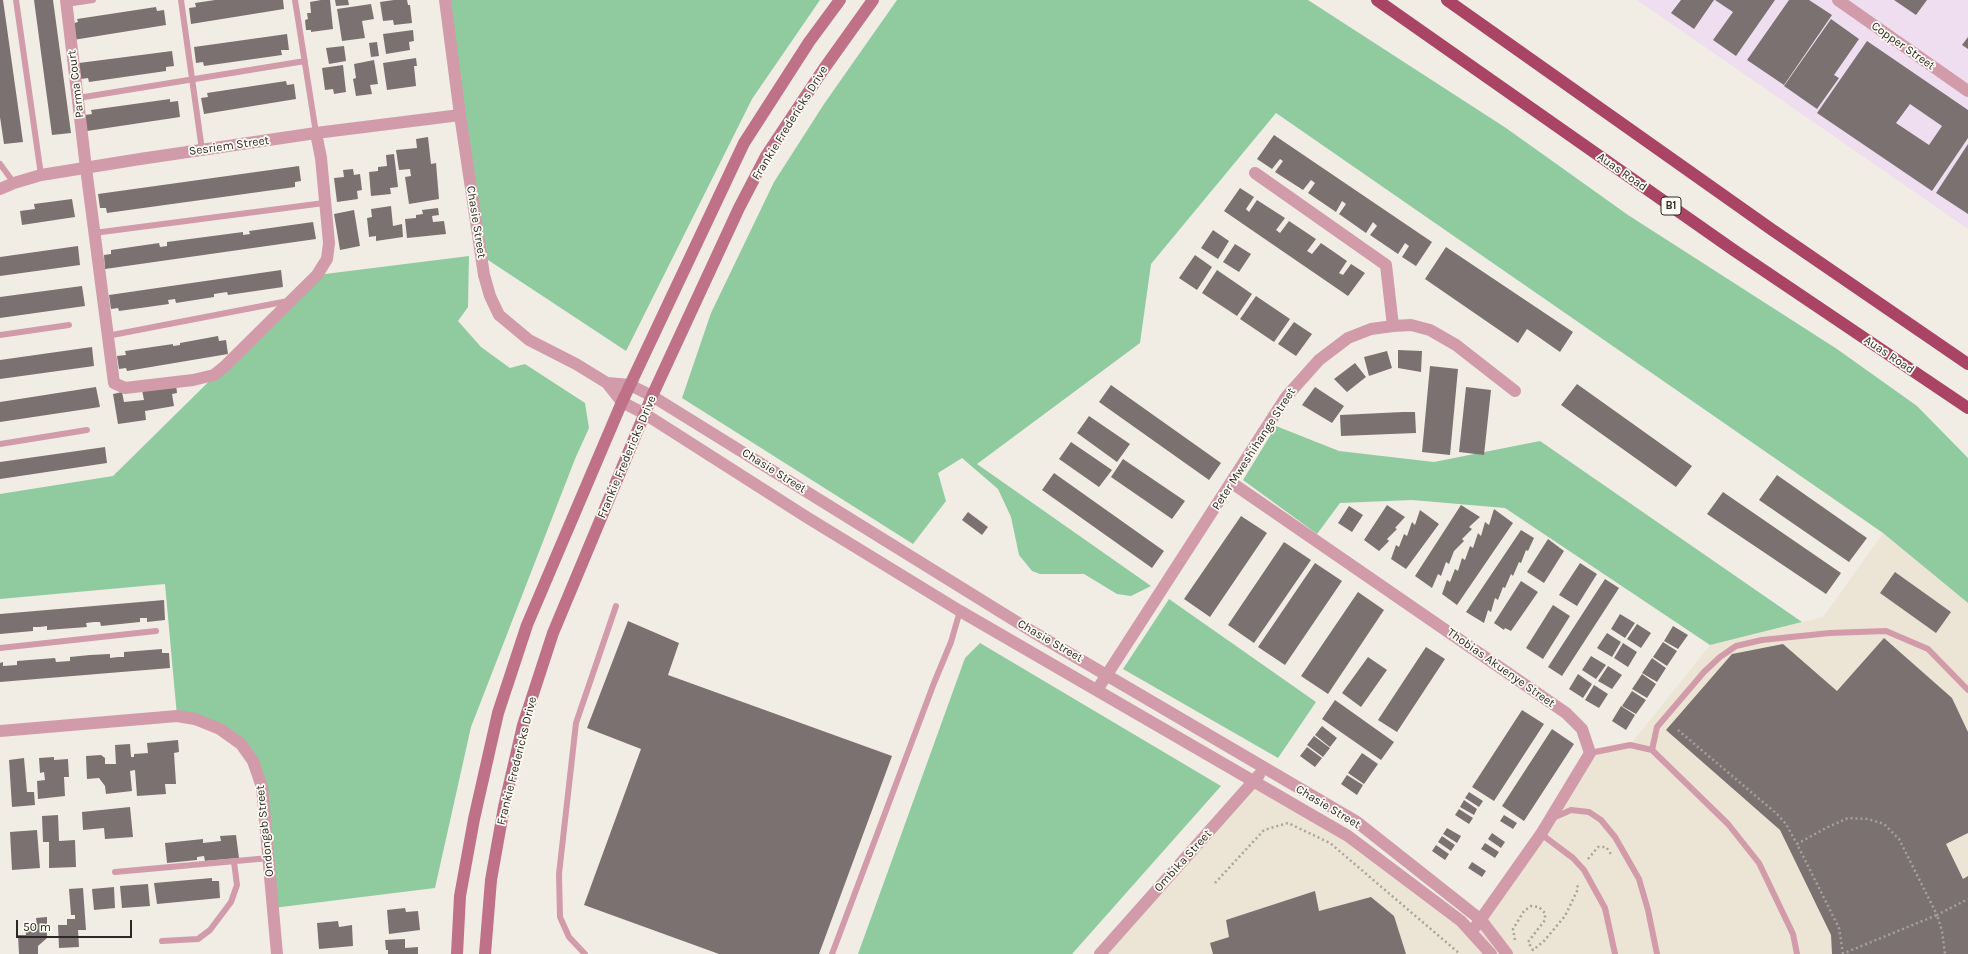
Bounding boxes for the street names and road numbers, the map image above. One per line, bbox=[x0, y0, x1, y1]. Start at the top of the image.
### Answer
street label: Copper Street bbox=[1868, 19, 1938, 73]
street label: Parma Court bbox=[65, 49, 87, 119]
street label: Frankie Fredericks Drive bbox=[749, 63, 831, 183]
street label: Sesriem Street bbox=[188, 133, 270, 159]
street label: Auas Road bbox=[1594, 150, 1650, 194]
street label: Chasie Street bbox=[463, 185, 489, 259]
road number: B1 bbox=[1661, 197, 1681, 215]
street label: Auas Road bbox=[1861, 333, 1917, 377]
street label: Peter Mweshihange Street bbox=[1209, 385, 1299, 513]
street label: Frankie Fredericks Drive bbox=[595, 393, 659, 521]
street label: Chasie Street bbox=[739, 446, 809, 496]
street label: Chasie Street bbox=[1015, 617, 1085, 665]
street label: Thobias Akuenye Street bbox=[1444, 625, 1558, 711]
street label: Frankie Fredericks Drive bbox=[494, 695, 540, 827]
street label: Chasie Street bbox=[1293, 782, 1363, 832]
street label: Ondongab Street bbox=[253, 784, 277, 878]
street label: Ombika Street bbox=[1151, 827, 1215, 895]

